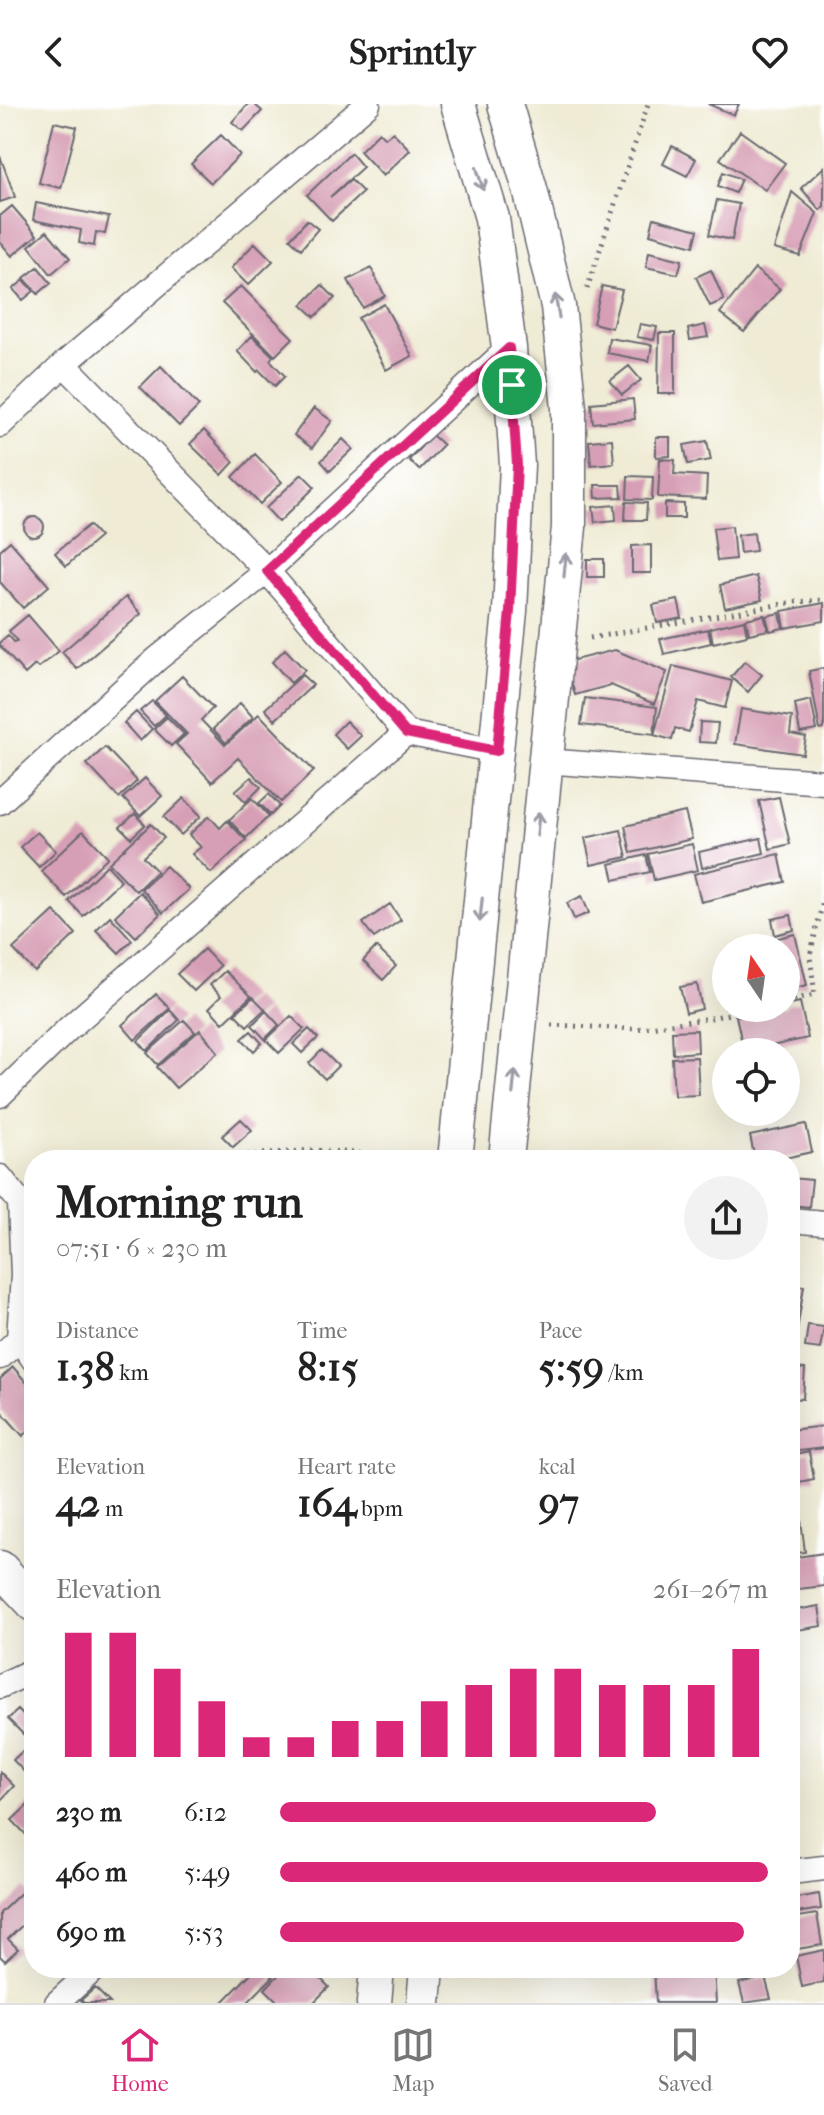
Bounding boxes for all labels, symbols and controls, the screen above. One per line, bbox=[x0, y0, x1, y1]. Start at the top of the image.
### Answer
icon: back bbox=[32, 30, 76, 74]
icon: heart bbox=[748, 30, 792, 74]
text: Sprintly bbox=[349, 31, 475, 73]
one-way arrow bbox=[473, 165, 488, 191]
one-way arrow bbox=[549, 294, 564, 319]
pin bbox=[478, 351, 546, 419]
icon: arrive bbox=[490, 363, 534, 407]
one-way arrow bbox=[558, 552, 573, 579]
one-way arrow bbox=[531, 811, 546, 838]
one-way arrow bbox=[473, 896, 488, 923]
north arrow bbox=[712, 934, 800, 1022]
map controls bbox=[712, 934, 800, 1126]
button: locate bbox=[712, 1038, 800, 1126]
one-way arrow bbox=[506, 1069, 521, 1096]
button: share bbox=[684, 1176, 768, 1260]
text: Morning run bbox=[56, 1177, 303, 1228]
text: 07:51 · 6 × 230 m bbox=[56, 1233, 227, 1264]
text: Distance bbox=[56, 1318, 139, 1344]
text: Time bbox=[297, 1318, 347, 1344]
text: Pace bbox=[539, 1318, 582, 1344]
text: 1.38 bbox=[56, 1344, 114, 1390]
text: 8:15 bbox=[297, 1344, 359, 1390]
text: 5:59 bbox=[539, 1344, 604, 1390]
text: km bbox=[114, 1360, 149, 1386]
text: /km bbox=[604, 1360, 644, 1386]
text: Elevation bbox=[56, 1454, 145, 1480]
text: Heart rate bbox=[297, 1454, 396, 1480]
text: kcal bbox=[539, 1454, 576, 1480]
text: 42 bbox=[56, 1480, 100, 1526]
text: 164 bbox=[297, 1480, 357, 1526]
text: 97 bbox=[539, 1480, 579, 1526]
text: m bbox=[100, 1496, 123, 1522]
text: bpm bbox=[357, 1496, 403, 1522]
text: Elevation bbox=[56, 1574, 161, 1605]
text: 261–267 m bbox=[653, 1574, 768, 1605]
text: 230 m bbox=[56, 1797, 122, 1828]
text: 6:12 bbox=[184, 1797, 227, 1828]
text: 460 m bbox=[56, 1857, 127, 1888]
text: 5:49 bbox=[184, 1857, 231, 1888]
text: 690 m bbox=[56, 1917, 125, 1948]
text: 5:53 bbox=[184, 1917, 223, 1948]
tab: Home bbox=[111, 2023, 169, 2097]
tab: Map bbox=[391, 2023, 435, 2097]
tab: Saved bbox=[658, 2023, 713, 2097]

